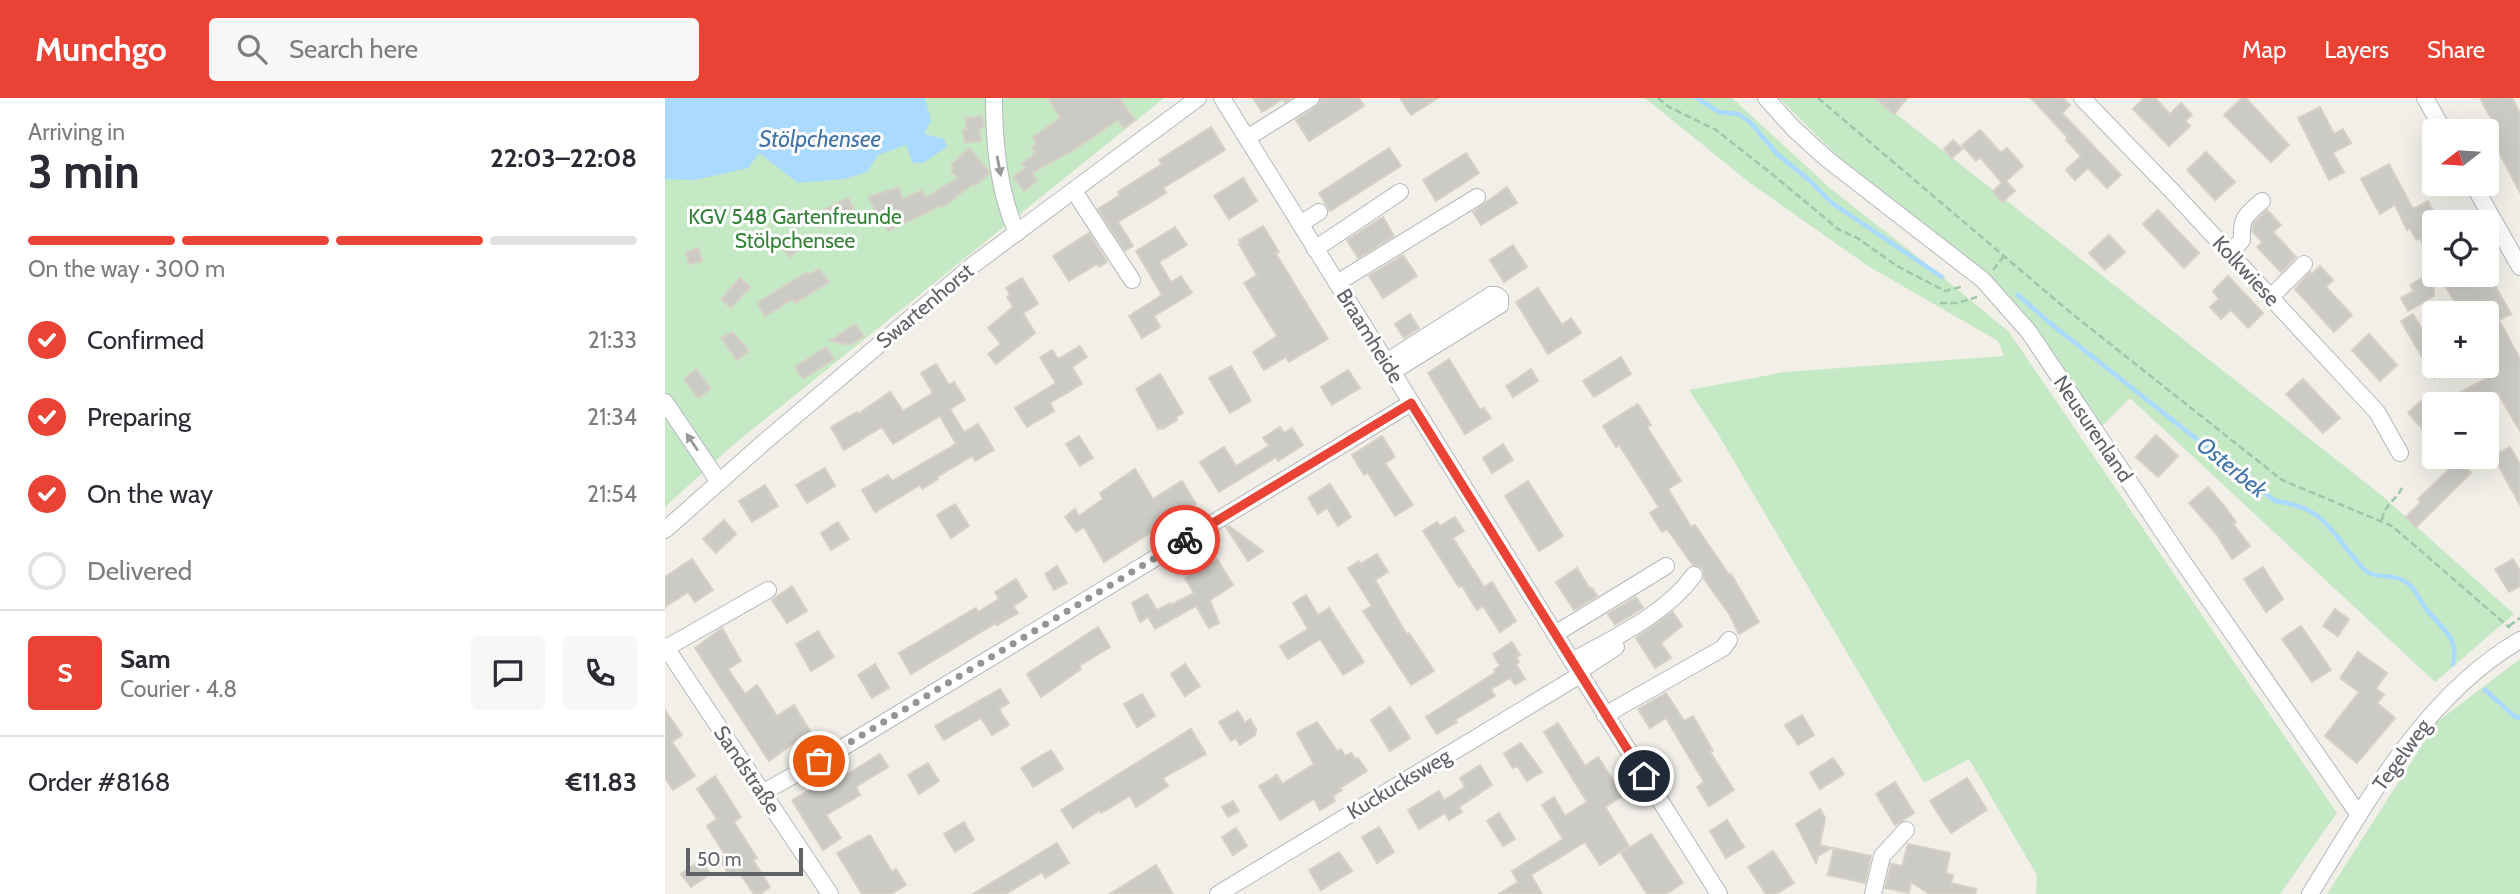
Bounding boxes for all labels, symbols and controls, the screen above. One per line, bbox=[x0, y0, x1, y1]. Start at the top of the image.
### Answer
search box bbox=[209, 18, 699, 81]
text: Munchgo bbox=[35, 29, 167, 69]
icon: search bbox=[233, 30, 271, 68]
text: Search here bbox=[289, 33, 418, 65]
text: Map bbox=[2242, 35, 2286, 64]
text: Layers bbox=[2324, 35, 2389, 64]
text: Share bbox=[2427, 35, 2485, 64]
text: Arriving in bbox=[28, 118, 125, 146]
north arrow bbox=[2422, 119, 2499, 196]
map controls bbox=[2422, 119, 2499, 469]
water label: Stölpchensee bbox=[759, 125, 881, 153]
text: 22:03–22:08 bbox=[490, 142, 637, 174]
text: 3 min bbox=[28, 144, 140, 200]
one-way arrow bbox=[993, 155, 1004, 177]
park label: KGV 548 Gartenfreunde Stölpchensee bbox=[688, 204, 902, 253]
button: locate bbox=[2422, 210, 2499, 287]
street label: Kolkwiese bbox=[2208, 230, 2285, 311]
text: On the way · 300 m bbox=[28, 255, 225, 283]
street label: Swartenhorst bbox=[871, 258, 978, 353]
street label: Braamheide bbox=[1332, 284, 1409, 388]
button: + bbox=[2422, 301, 2499, 378]
icon: check bbox=[28, 321, 66, 359]
text: Confirmed bbox=[87, 324, 204, 356]
text: 21:33 bbox=[588, 326, 637, 354]
street label: Neusurenland bbox=[2049, 371, 2138, 487]
button: − bbox=[2422, 392, 2499, 469]
icon: check bbox=[28, 398, 66, 436]
text: Preparing bbox=[87, 401, 191, 433]
text: 21:34 bbox=[587, 403, 637, 431]
water label: Osterbek bbox=[2191, 430, 2274, 504]
one-way arrow bbox=[685, 433, 699, 451]
icon: check bbox=[28, 475, 66, 513]
text: On the way bbox=[87, 478, 213, 510]
text: 21:54 bbox=[587, 480, 637, 508]
courier bbox=[1150, 505, 1220, 575]
icon: bike bbox=[1166, 521, 1204, 559]
text: Delivered bbox=[87, 555, 192, 587]
button: chat bbox=[471, 636, 545, 710]
button: phone bbox=[563, 636, 637, 710]
text: Sam bbox=[120, 643, 171, 675]
text: S bbox=[57, 657, 73, 689]
text: Courier · 4.8 bbox=[120, 675, 237, 703]
street label: Tegelweg bbox=[2367, 713, 2436, 796]
street label: Sandstraße bbox=[709, 721, 786, 819]
pin bbox=[789, 731, 849, 791]
icon: bag bbox=[800, 742, 838, 780]
street label: Kuckucksweg bbox=[1342, 743, 1455, 824]
pin bbox=[1614, 746, 1674, 806]
icon: home bbox=[1625, 757, 1663, 795]
text: Order #8168 bbox=[28, 766, 171, 798]
text: €11.83 bbox=[566, 766, 637, 798]
scale bar bbox=[686, 845, 803, 877]
text: 50 m bbox=[697, 848, 741, 871]

